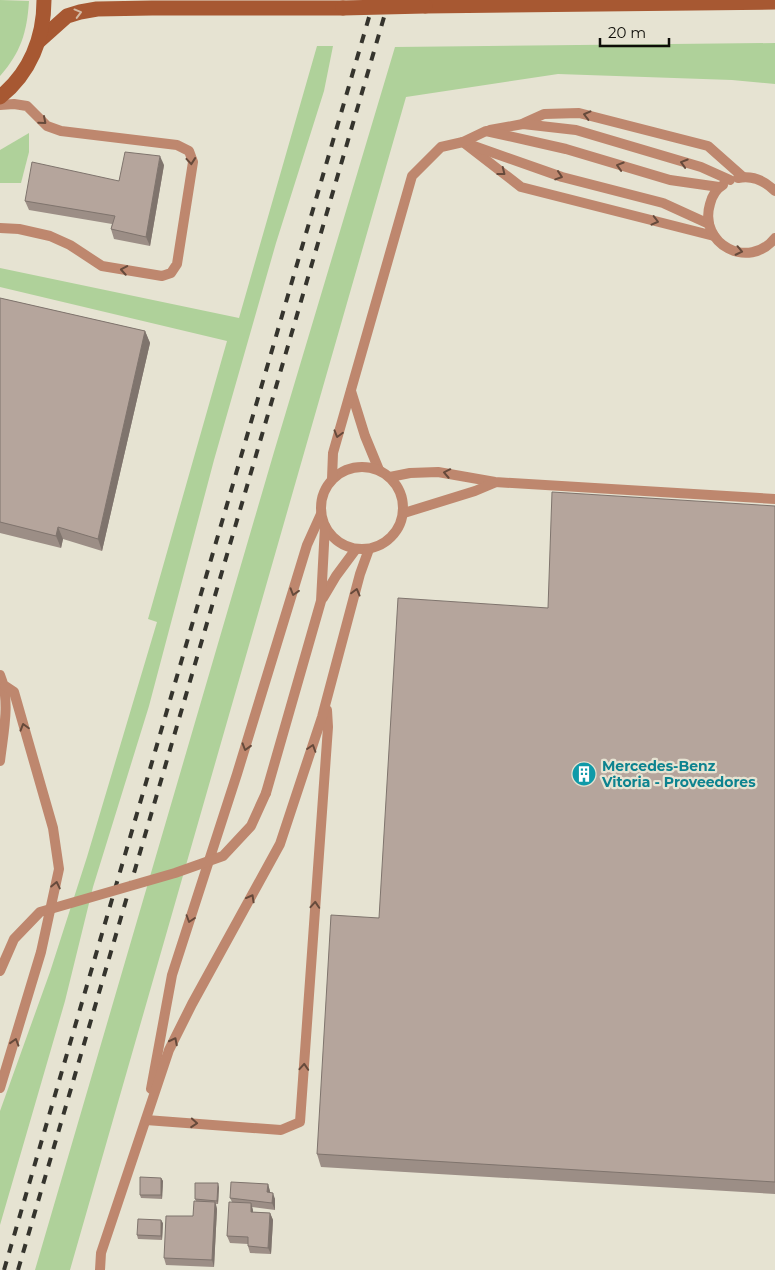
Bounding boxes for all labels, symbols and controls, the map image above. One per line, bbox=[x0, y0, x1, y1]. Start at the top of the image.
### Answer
one-way arrow bbox=[74, 8, 83, 19]
scale bar bbox=[600, 15, 669, 47]
text: 20 m bbox=[608, 23, 646, 42]
one-way arrow bbox=[584, 111, 592, 121]
one-way arrow bbox=[37, 115, 46, 124]
one-way arrow bbox=[185, 158, 196, 166]
one-way arrow bbox=[681, 158, 689, 168]
one-way arrow bbox=[617, 161, 625, 171]
one-way arrow bbox=[496, 166, 506, 175]
one-way arrow bbox=[554, 170, 563, 180]
one-way arrow bbox=[651, 215, 660, 226]
one-way arrow bbox=[735, 245, 744, 256]
one-way arrow bbox=[120, 265, 129, 275]
one-way arrow bbox=[334, 429, 344, 438]
one-way arrow bbox=[443, 469, 452, 479]
one-way arrow bbox=[289, 587, 299, 596]
one-way arrow bbox=[350, 588, 360, 596]
one-way arrow bbox=[19, 724, 29, 732]
one-way arrow bbox=[241, 743, 251, 751]
one-way arrow bbox=[306, 744, 316, 753]
place label: Mercedes-Benz Vitoria - Proveedores bbox=[601, 757, 756, 791]
building icon: Mercedes-Benz Vitoria - Proveedores bbox=[571, 761, 597, 787]
one-way arrow bbox=[50, 880, 61, 889]
one-way arrow bbox=[245, 894, 255, 903]
one-way arrow bbox=[310, 900, 321, 908]
one-way arrow bbox=[186, 914, 196, 922]
one-way arrow bbox=[167, 1037, 178, 1046]
one-way arrow bbox=[9, 1038, 19, 1047]
one-way arrow bbox=[298, 1062, 309, 1070]
one-way arrow bbox=[191, 1118, 199, 1129]

